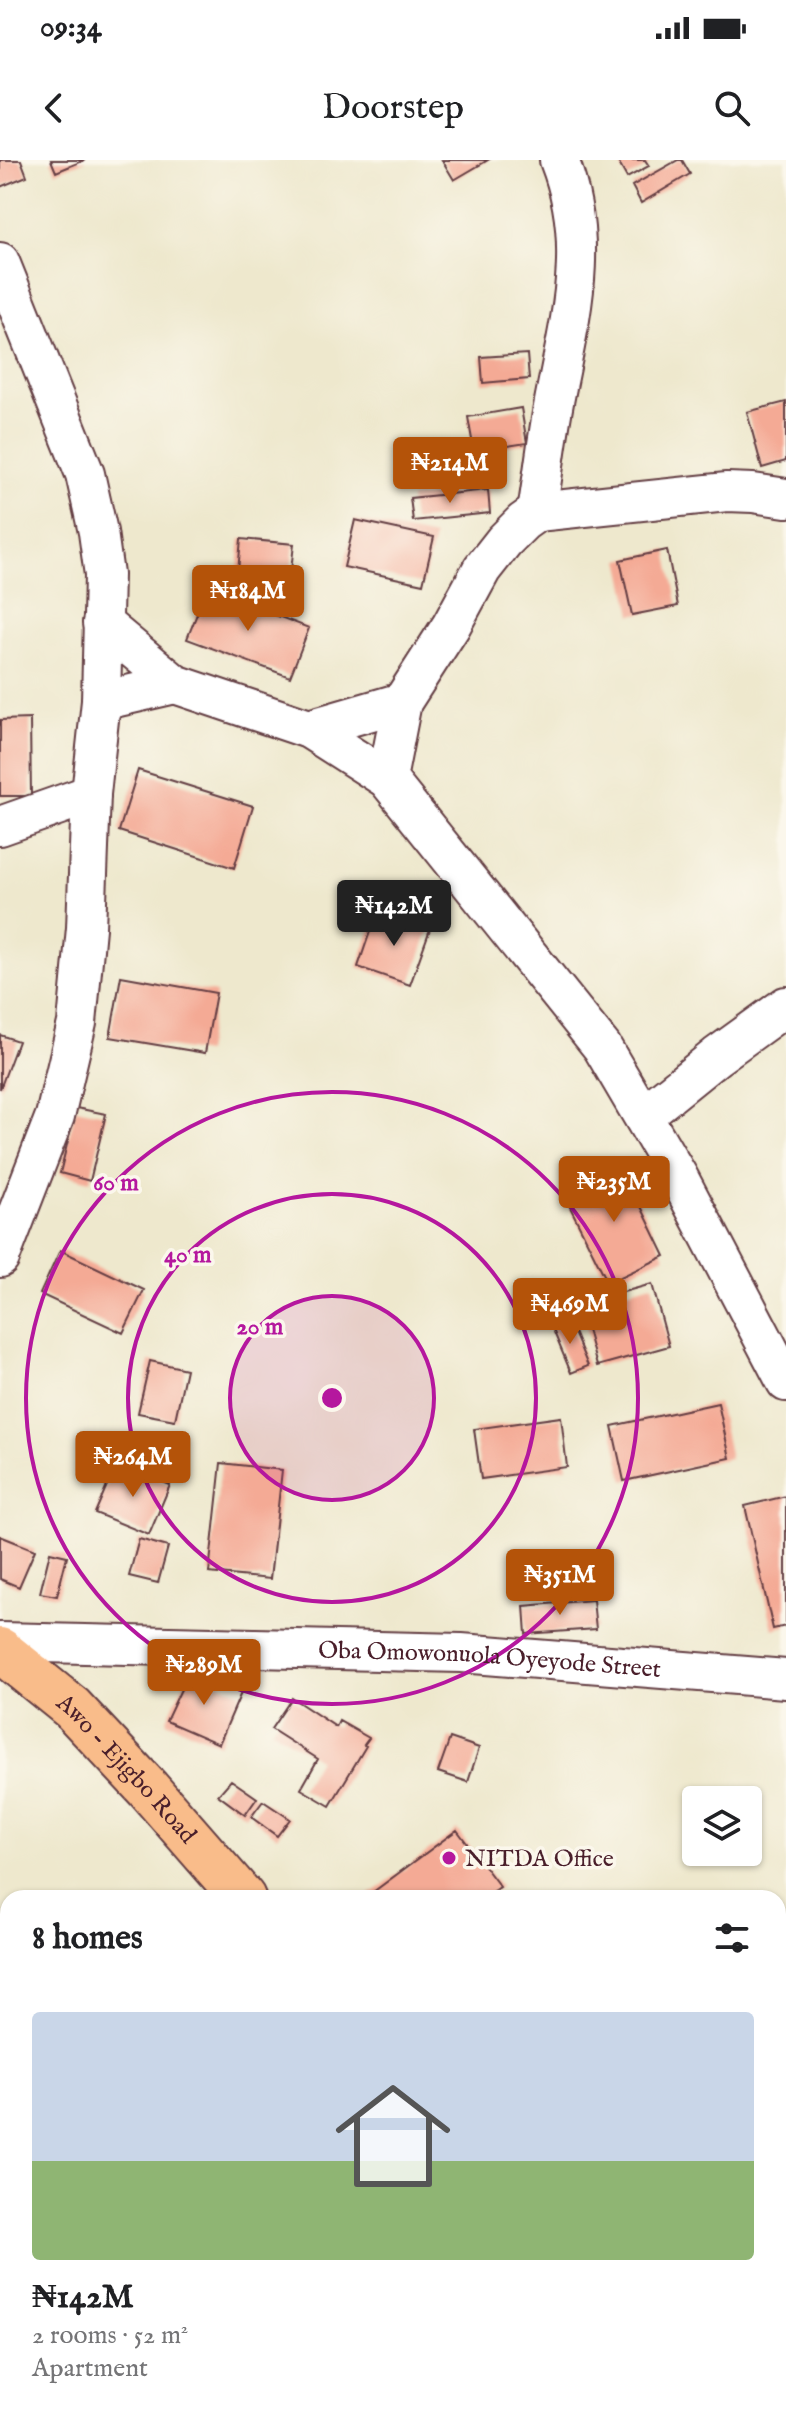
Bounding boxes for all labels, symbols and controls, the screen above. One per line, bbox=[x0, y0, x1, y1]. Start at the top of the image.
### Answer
text: 09:34 bbox=[40, 9, 102, 47]
text: Doorstep bbox=[322, 85, 464, 131]
icon: back bbox=[32, 86, 76, 130]
icon: search bbox=[710, 86, 754, 130]
pin: ₦214M bbox=[394, 437, 506, 505]
text: ₦214M bbox=[411, 446, 489, 479]
pin: ₦184M bbox=[192, 565, 304, 633]
text: ₦184M bbox=[210, 574, 286, 607]
pin: ₦142M bbox=[338, 880, 450, 948]
text: ₦142M bbox=[355, 889, 433, 922]
pin: ₦235M bbox=[558, 1156, 670, 1224]
text: ₦235M bbox=[577, 1165, 651, 1198]
text: 60 m bbox=[93, 1168, 139, 1199]
text: 40 m bbox=[164, 1240, 212, 1271]
pin: ₦469M bbox=[514, 1278, 626, 1346]
text: ₦469M bbox=[531, 1287, 609, 1320]
text: 20 m bbox=[237, 1312, 284, 1343]
centre of rings bbox=[318, 1384, 346, 1412]
pin: ₦264M bbox=[77, 1431, 189, 1499]
text: ₦264M bbox=[93, 1440, 173, 1473]
pin: ₦351M bbox=[504, 1549, 616, 1617]
text: ₦351M bbox=[524, 1558, 596, 1591]
street label: Oba Omowonuola Oyeyode Street bbox=[318, 1636, 662, 1686]
pin: ₦289M bbox=[148, 1639, 260, 1707]
text: ₦289M bbox=[166, 1648, 242, 1681]
street label: Awo - Ejigbo Road bbox=[49, 1687, 203, 1851]
map controls bbox=[682, 1786, 762, 1866]
button: layers bbox=[682, 1786, 762, 1866]
place label: NITDA Office bbox=[465, 1844, 614, 1875]
marker: NITDA Office bbox=[440, 1849, 458, 1867]
icon: filters bbox=[710, 1916, 754, 1960]
text: 8 homes bbox=[32, 1917, 143, 1960]
icon: home bbox=[321, 2064, 465, 2208]
text: ₦142M bbox=[32, 2276, 134, 2319]
text: 2 rooms · 52 m² bbox=[32, 2319, 188, 2352]
text: Apartment bbox=[32, 2352, 148, 2385]

